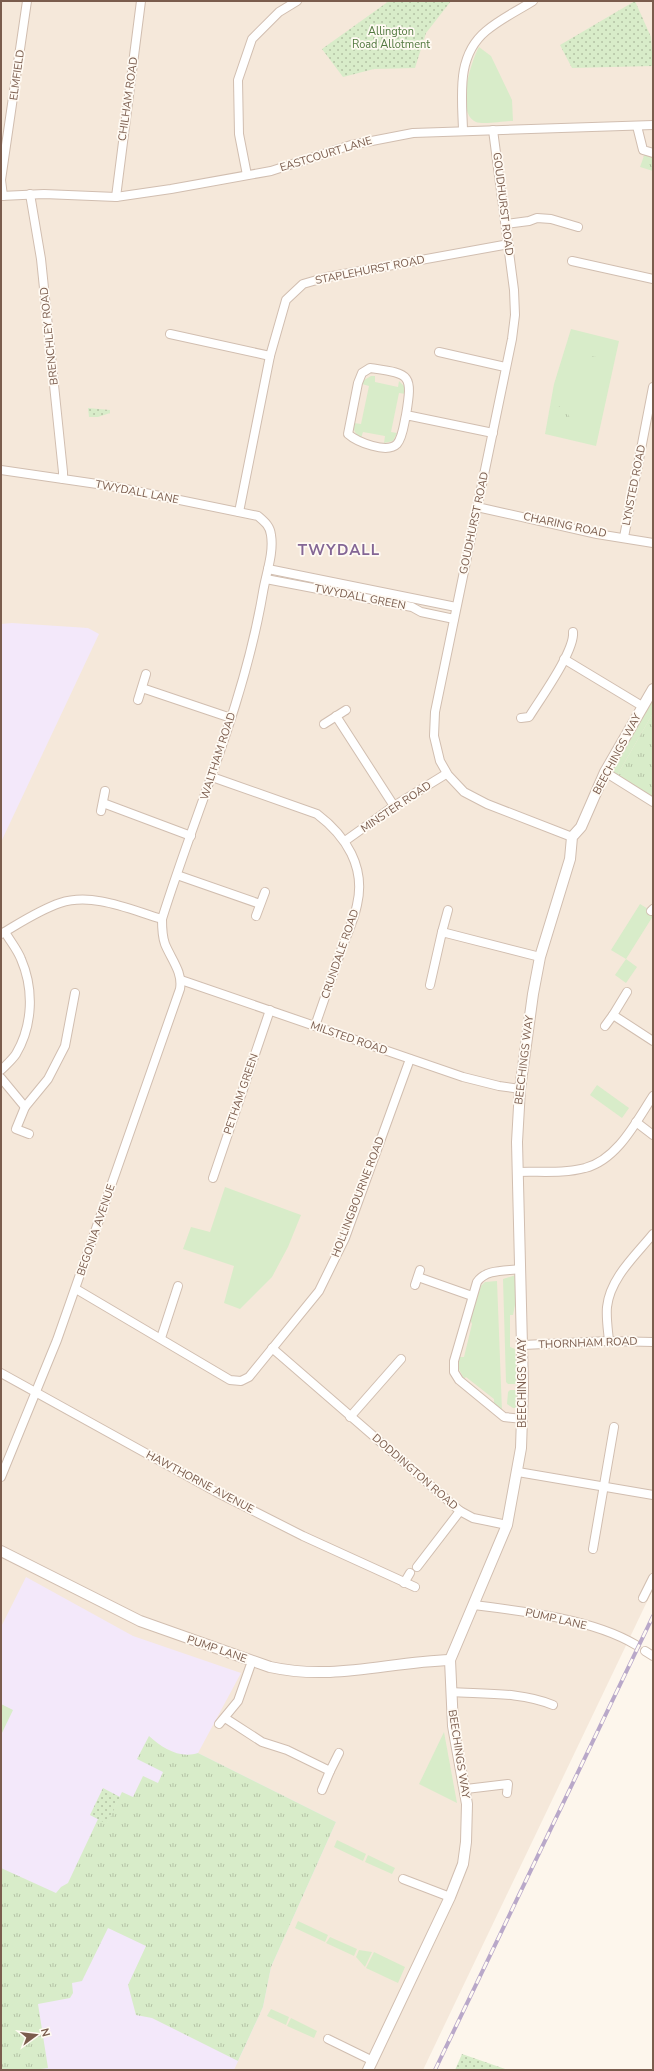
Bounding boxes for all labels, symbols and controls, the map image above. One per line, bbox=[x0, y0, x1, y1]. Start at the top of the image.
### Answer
park label: Allington Road Allotment bbox=[352, 24, 430, 52]
street label: ELMFIELD bbox=[6, 49, 28, 101]
street label: CHILHAM ROAD bbox=[115, 56, 141, 142]
street label: EASTCOURT LANE bbox=[278, 133, 374, 175]
street label: GOUDHURST ROAD bbox=[489, 151, 517, 257]
street label: STAPLEHURST ROAD bbox=[314, 252, 426, 288]
street label: BRENCHLEY ROAD bbox=[36, 286, 62, 386]
street label: LYNSTED ROAD bbox=[619, 443, 649, 527]
street label: GOUDHURST ROAD bbox=[456, 470, 492, 576]
street label: TWYDALL LANE bbox=[94, 477, 180, 507]
street label: CHARING ROAD bbox=[522, 509, 608, 541]
district label: TWYDALL bbox=[298, 540, 380, 560]
street label: TWYDALL GREEN bbox=[313, 581, 407, 613]
street label: WALTHAM ROAD bbox=[197, 710, 239, 802]
street label: BEECHINGS WAY bbox=[589, 710, 645, 797]
street label: MINSTER ROAD bbox=[358, 778, 434, 836]
street label: CRUNDALE ROAD bbox=[318, 907, 362, 1001]
street label: BEECHINGS WAY bbox=[511, 1014, 537, 1106]
street label: MILSTED ROAD bbox=[309, 1018, 389, 1058]
street label: PETHAM GREEN bbox=[220, 1051, 262, 1137]
street label: HOLLINGBOURNE ROAD bbox=[328, 1135, 388, 1259]
street label: BEGONIA AVENUE bbox=[73, 1182, 119, 1278]
street label: THORNHAM ROAD bbox=[538, 1334, 638, 1352]
street label: BEECHINGS WAY bbox=[515, 1338, 530, 1428]
street label: DODDINGTON ROAD bbox=[369, 1431, 461, 1513]
street label: HAWTHORNE AVENUE bbox=[143, 1447, 257, 1517]
street label: PUMP LANE bbox=[524, 1605, 588, 1633]
street label: PUMP LANE bbox=[185, 1632, 249, 1666]
street label: BEECHINGS WAY bbox=[445, 1708, 474, 1800]
north arrow bbox=[16, 2015, 56, 2055]
text: N bbox=[37, 2027, 53, 2038]

